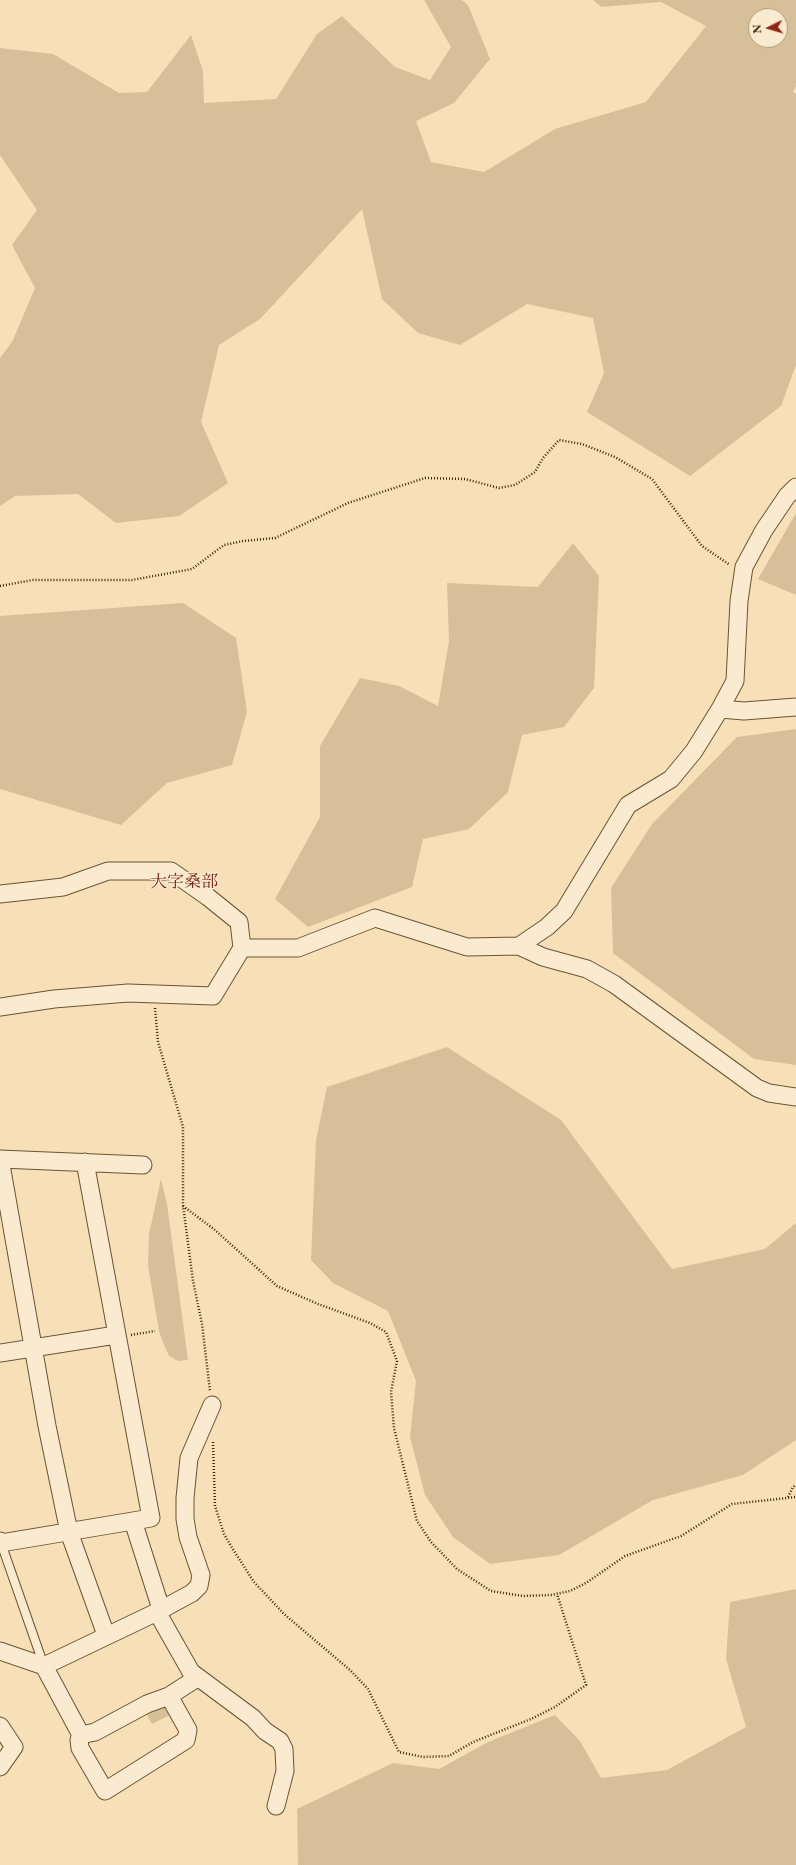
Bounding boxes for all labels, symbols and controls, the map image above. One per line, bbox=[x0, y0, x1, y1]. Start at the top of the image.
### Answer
north arrow bbox=[748, 8, 788, 48]
text: N bbox=[750, 24, 764, 34]
district label: 大字桑部 bbox=[150, 872, 218, 892]

